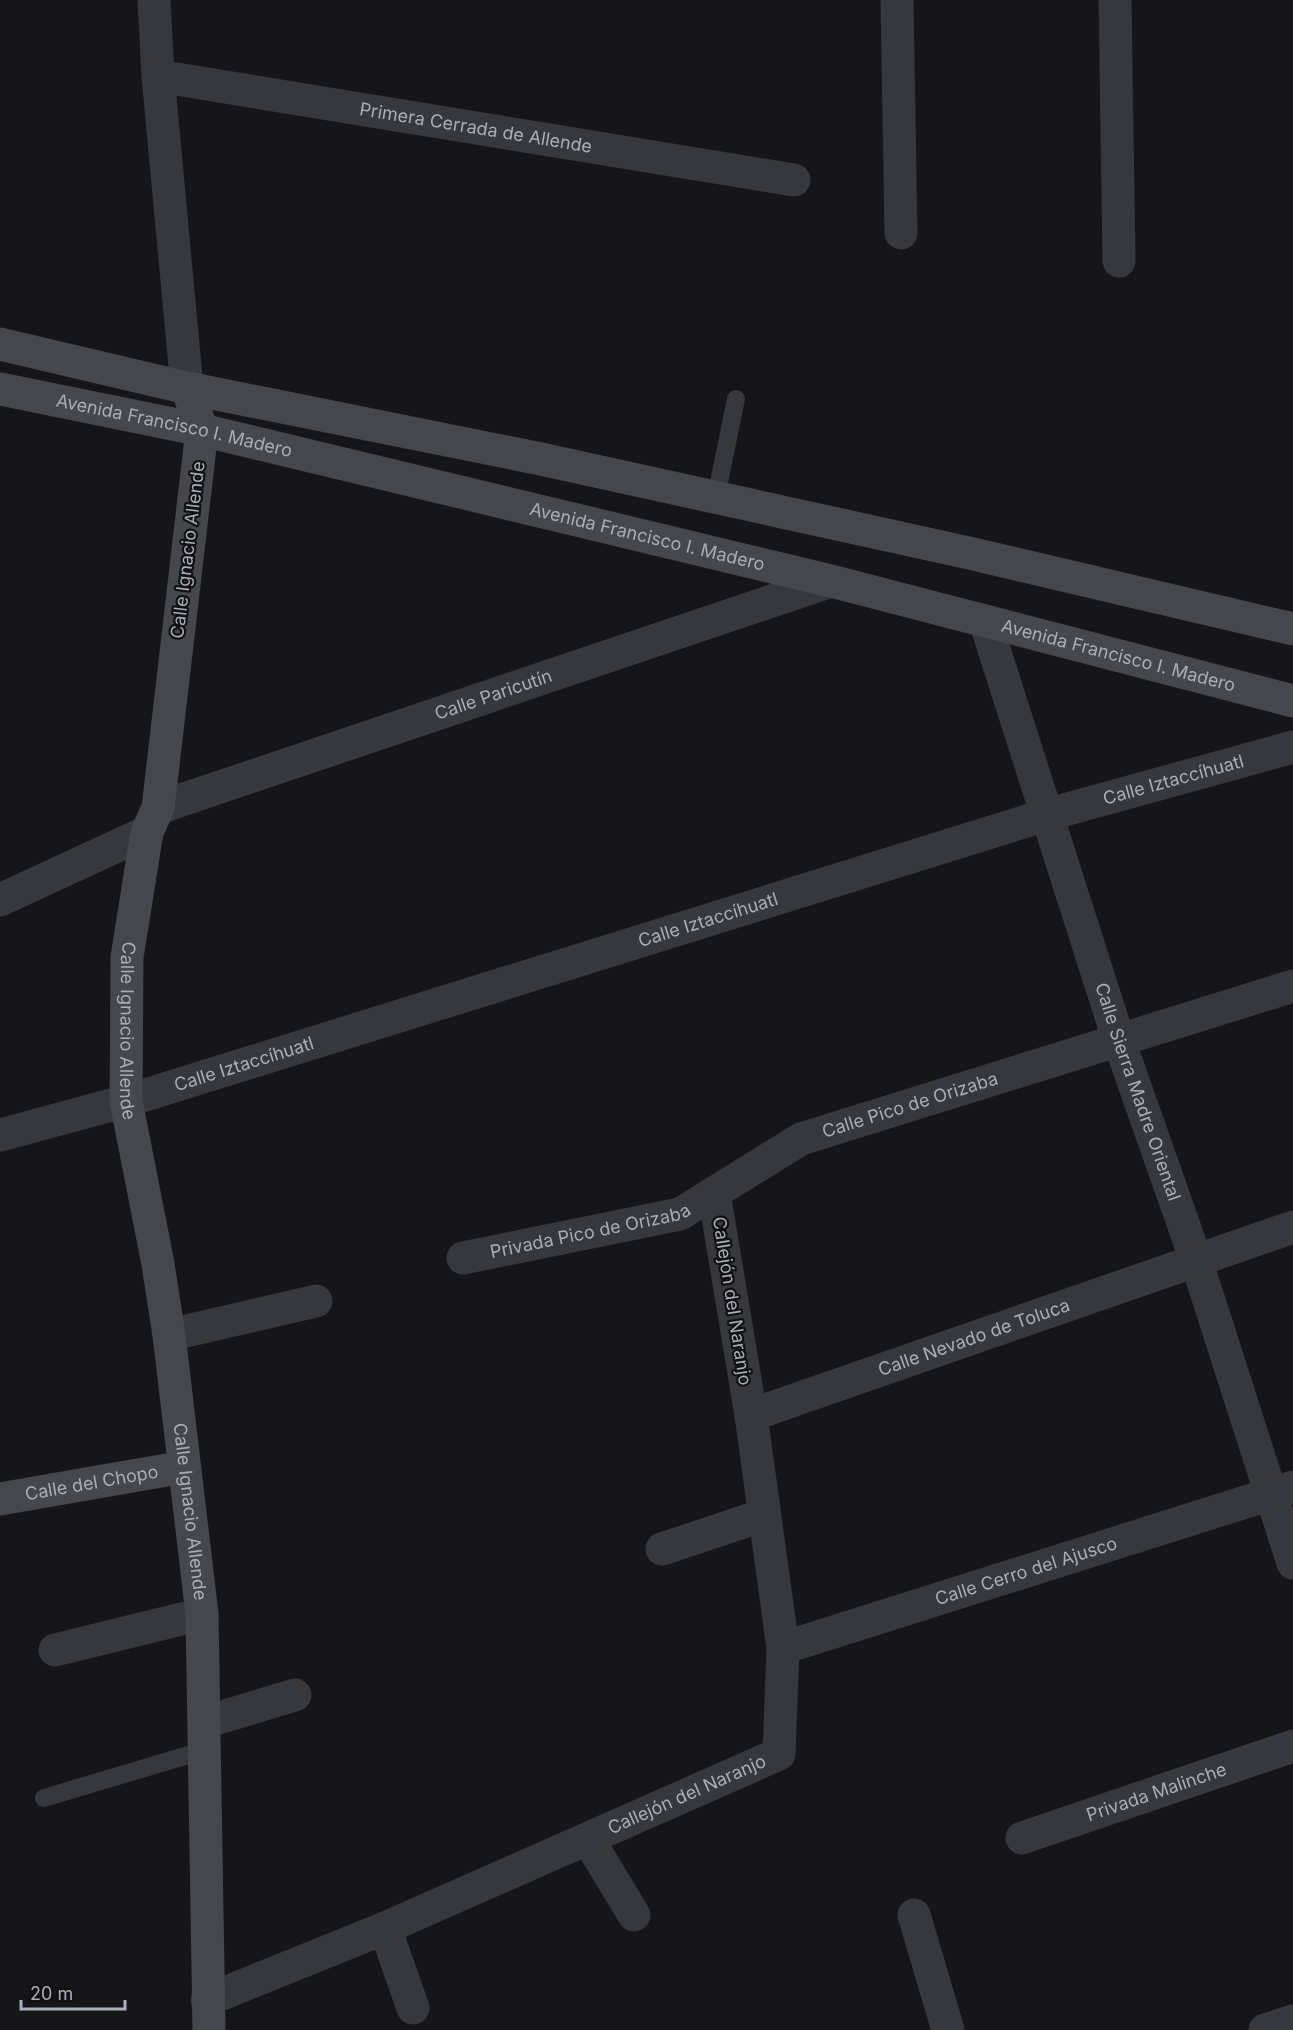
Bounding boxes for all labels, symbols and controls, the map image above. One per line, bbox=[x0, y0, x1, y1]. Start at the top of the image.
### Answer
street label: Primera Cerrada de Allende bbox=[358, 98, 594, 157]
street label: Avenida Francisco I. Madero bbox=[54, 390, 294, 461]
street label: Calle Ignacio Allende bbox=[166, 460, 209, 640]
street label: Avenida Francisco I. Madero bbox=[528, 498, 767, 575]
street label: Avenida Francisco I. Madero bbox=[999, 615, 1238, 696]
street label: Calle Paricutín bbox=[432, 665, 555, 724]
street label: Calle Iztaccíhuatl bbox=[1100, 750, 1246, 809]
street label: Calle Iztaccíhuatl bbox=[635, 888, 780, 951]
street label: Calle Ignacio Allende bbox=[116, 940, 140, 1122]
street label: Calle Sierra Madre Oriental bbox=[1091, 980, 1185, 1204]
street label: Calle Iztaccíhuatl bbox=[171, 1032, 316, 1095]
street label: Calle Pico de Orizaba bbox=[820, 1067, 1000, 1142]
street label: Privada Pico de Orizaba bbox=[488, 1199, 694, 1262]
street label: Callejón del Naranjo bbox=[709, 1215, 756, 1387]
street label: Calle Nevado de Toluca bbox=[875, 1294, 1072, 1380]
street label: Calle Ignacio Allende bbox=[169, 1422, 211, 1601]
street label: Calle del Chopo bbox=[23, 1461, 160, 1504]
street label: Calle Cerro del Ajusco bbox=[932, 1532, 1120, 1609]
street label: Callejón del Naranjo bbox=[604, 1750, 769, 1838]
street label: Privada Malinche bbox=[1084, 1758, 1229, 1825]
scale bar bbox=[21, 1973, 124, 2011]
text: 20 m bbox=[30, 1983, 73, 2004]

